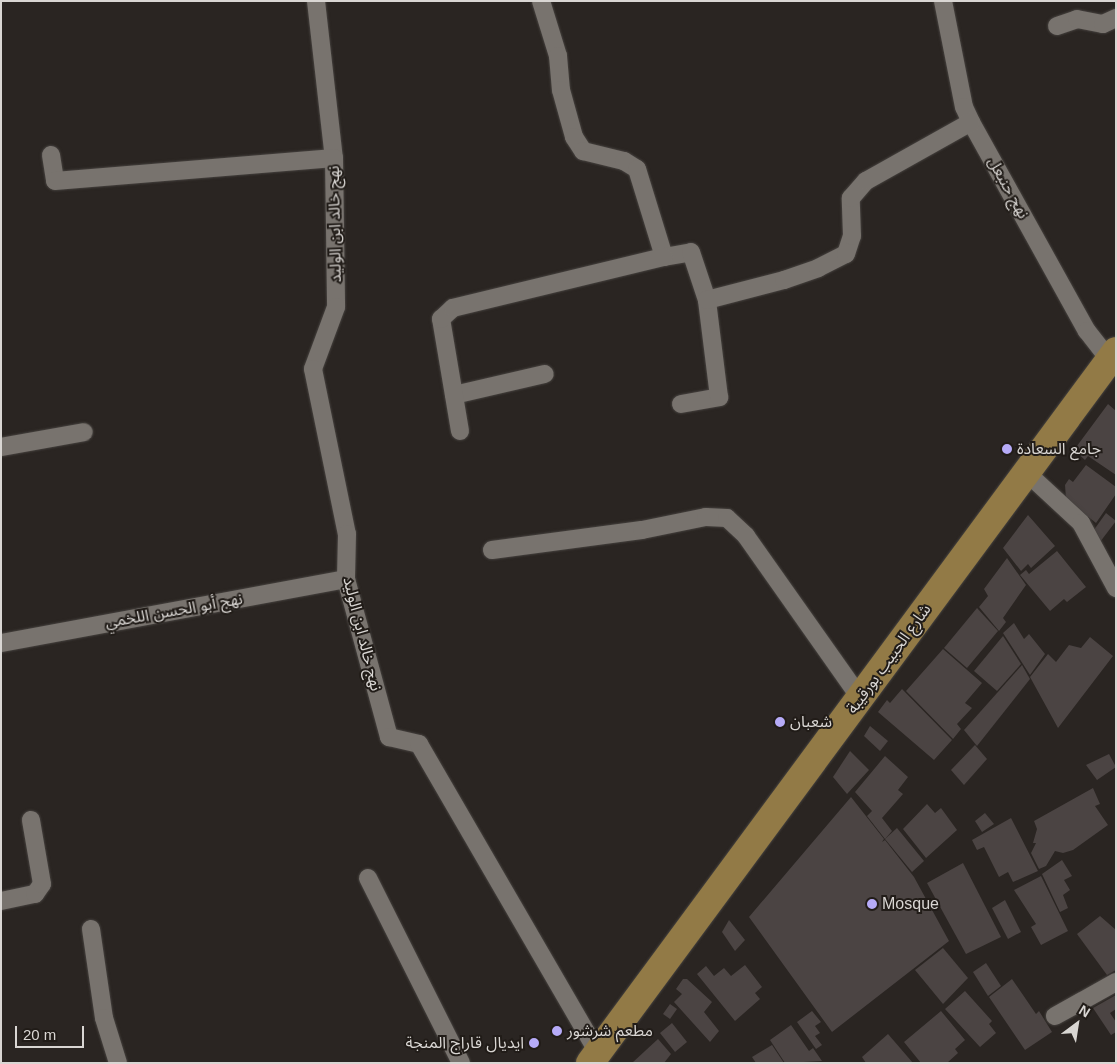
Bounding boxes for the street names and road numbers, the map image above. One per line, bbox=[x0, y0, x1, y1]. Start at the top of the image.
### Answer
street label: نهج حنبعل bbox=[983, 154, 1033, 222]
street label: نهج خالد ابن الوليد bbox=[324, 165, 346, 283]
street label: نهج خالد ابن الوليد bbox=[339, 575, 385, 693]
street label: نهج أبو الحسن اللخمي bbox=[104, 589, 244, 633]
street label: شارع الحبيب بورقيبة bbox=[843, 600, 935, 718]

